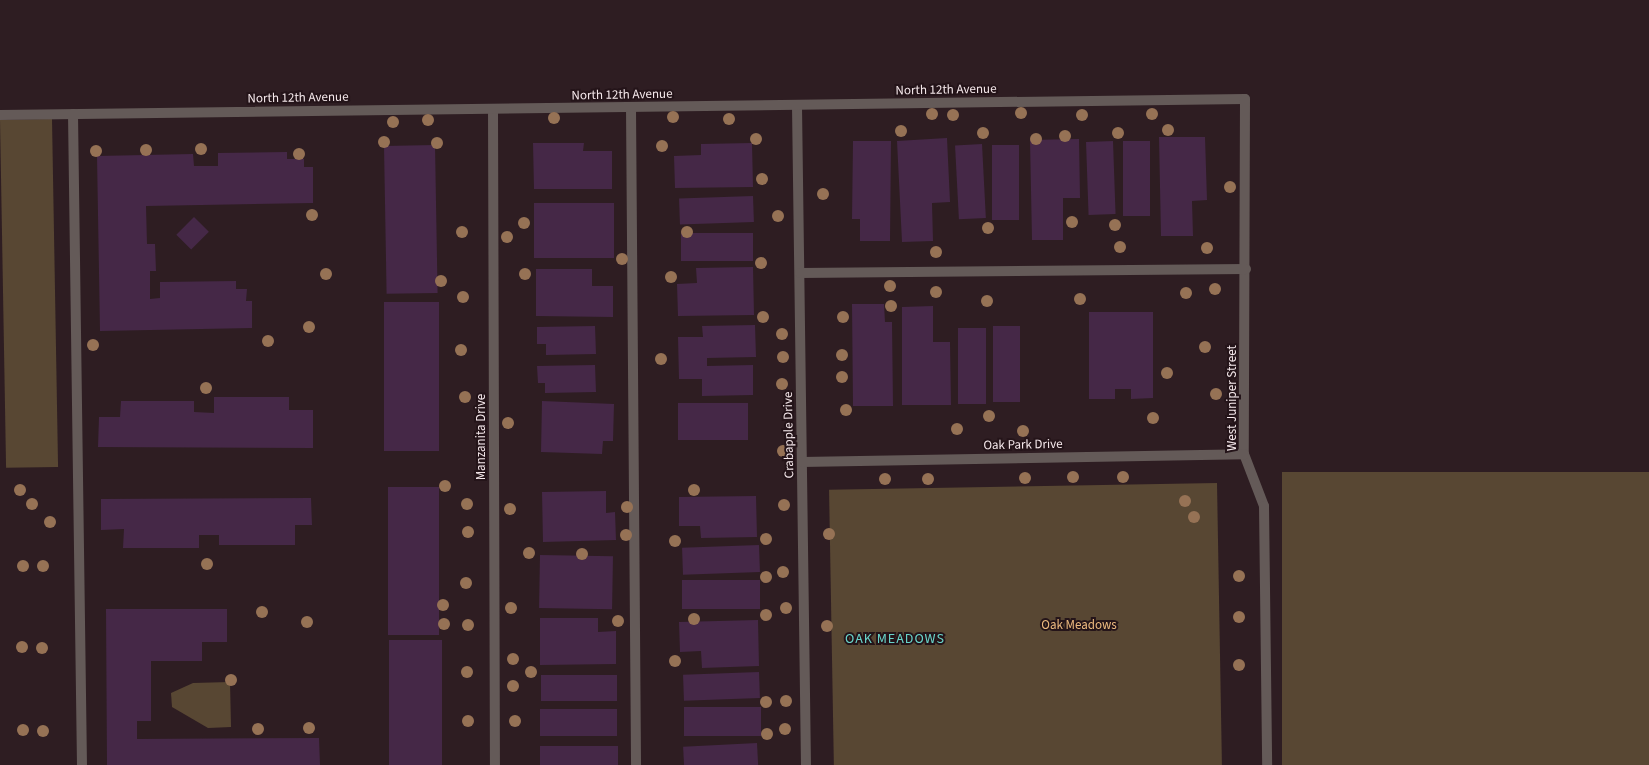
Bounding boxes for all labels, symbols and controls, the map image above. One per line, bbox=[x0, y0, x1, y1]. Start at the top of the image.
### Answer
street label: North 12th Avenue bbox=[895, 81, 997, 99]
street label: North 12th Avenue bbox=[571, 86, 673, 104]
street label: North 12th Avenue bbox=[247, 89, 349, 107]
street label: West Juniper Street bbox=[1224, 345, 1240, 451]
street label: Crabapple Drive bbox=[780, 392, 798, 478]
street label: Manzanita Drive bbox=[473, 394, 489, 480]
street label: Oak Park Drive bbox=[983, 437, 1063, 453]
park label: Oak Meadows bbox=[1041, 617, 1117, 633]
district label: OAK MEADOWS bbox=[845, 631, 945, 647]

